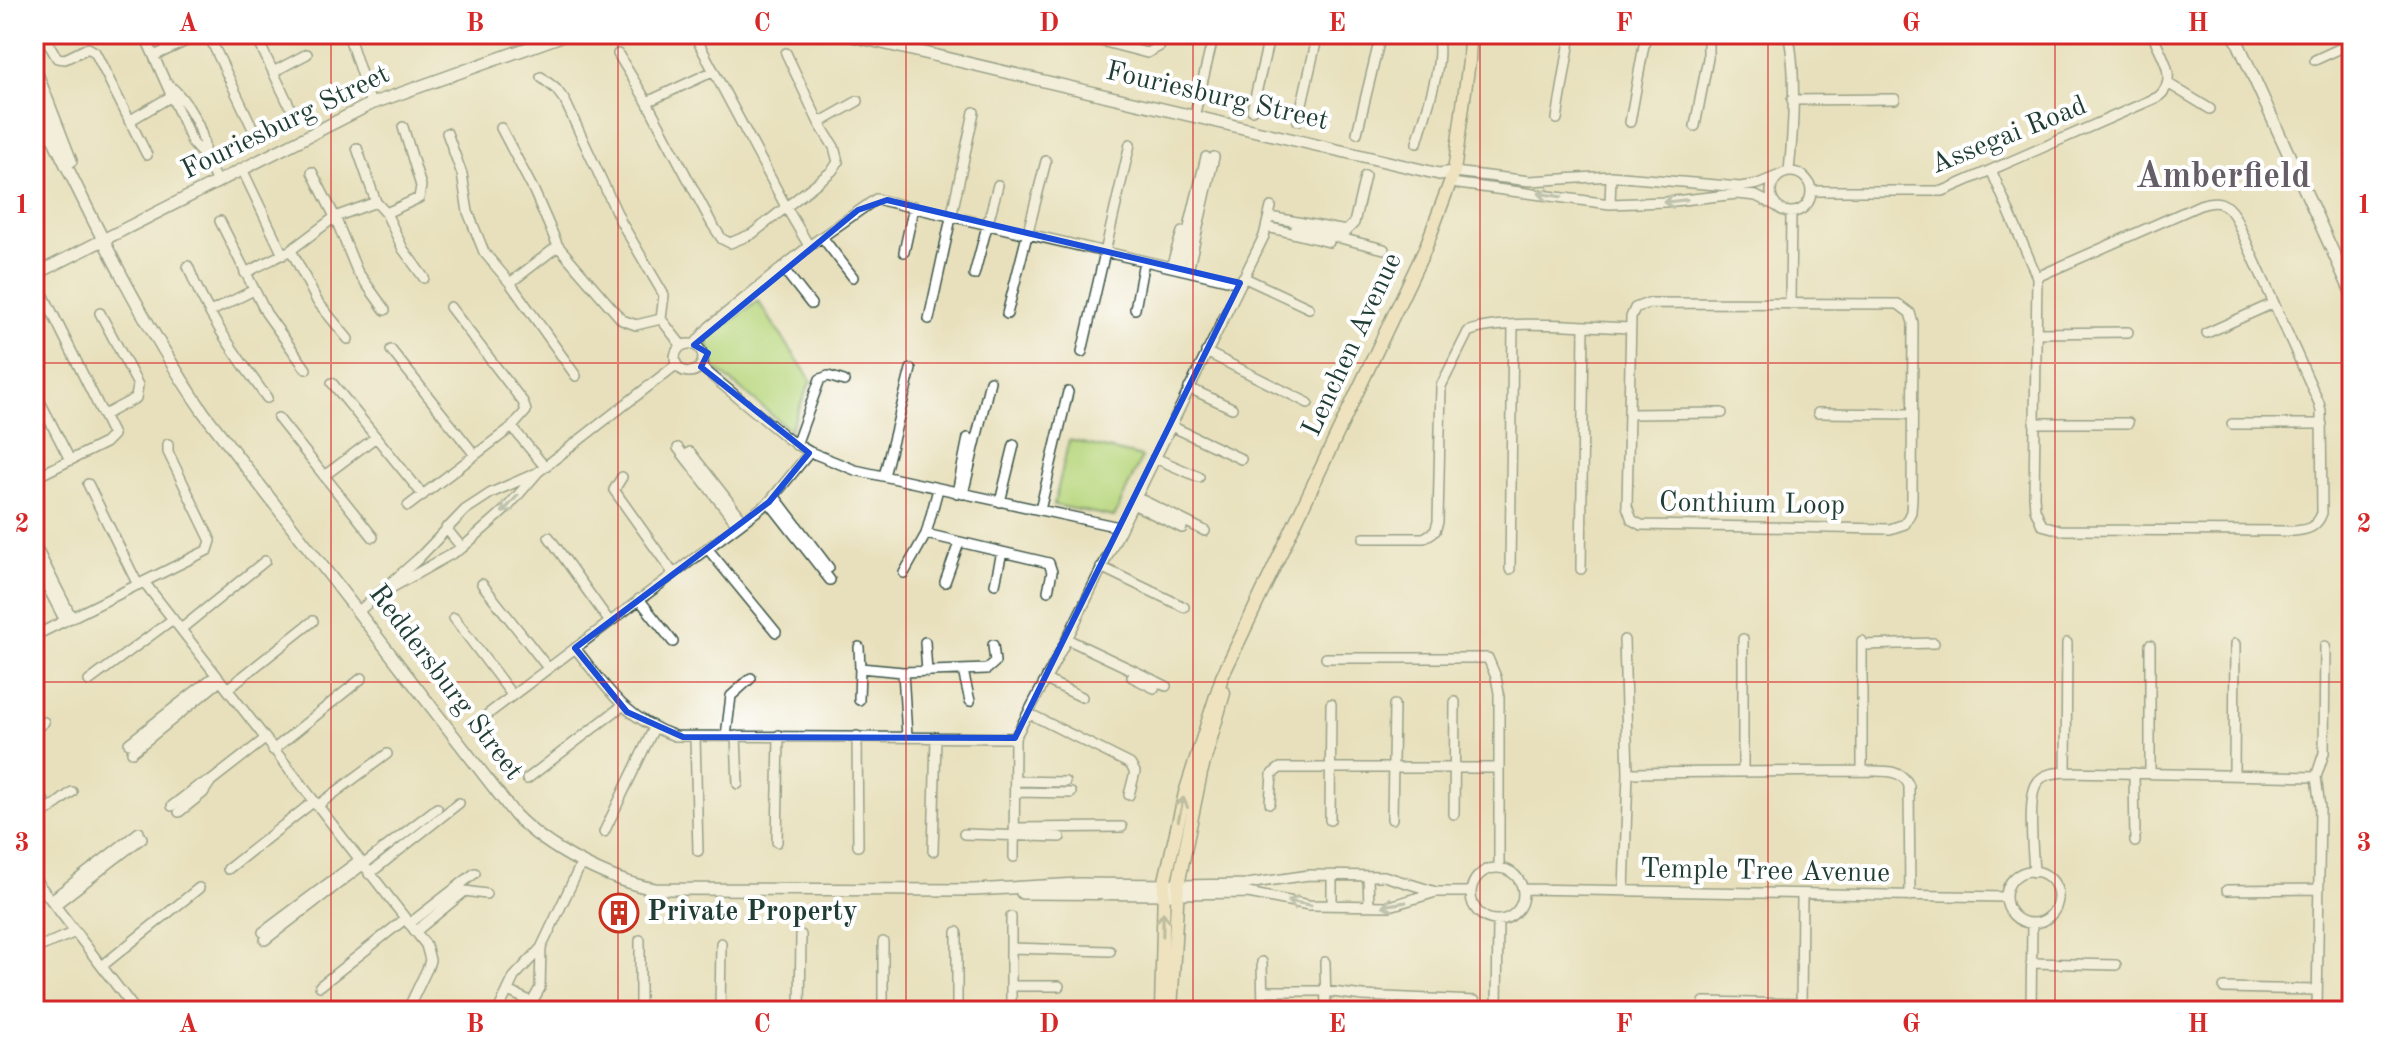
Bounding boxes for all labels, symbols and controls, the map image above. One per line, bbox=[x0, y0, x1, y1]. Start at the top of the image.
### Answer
text: A bbox=[178, 11, 198, 37]
text: B bbox=[466, 11, 484, 37]
text: C bbox=[753, 11, 771, 37]
text: D bbox=[1039, 11, 1059, 37]
text: E bbox=[1328, 11, 1346, 37]
text: F bbox=[1615, 11, 1633, 37]
text: G bbox=[1902, 11, 1920, 37]
text: H bbox=[2187, 11, 2209, 37]
street label: Fouriesburg Street bbox=[1103, 58, 1331, 136]
street label: Fouriesburg Street bbox=[178, 60, 394, 186]
street label: Assegai Road bbox=[1927, 92, 2091, 180]
district label: Amberfield bbox=[2135, 160, 2311, 196]
one-way arrow bbox=[1537, 187, 1563, 202]
text: 1 bbox=[14, 193, 30, 219]
one-way arrow bbox=[1662, 193, 1689, 208]
text: 1 bbox=[2356, 193, 2372, 219]
street label: Lenchen Avenue bbox=[1298, 249, 1408, 441]
street label: Conthium Loop bbox=[1659, 489, 1845, 521]
one-way arrow bbox=[501, 494, 519, 514]
text: 2 bbox=[14, 512, 30, 538]
text: 2 bbox=[2356, 512, 2372, 538]
street label: Reddersburg Street bbox=[363, 580, 527, 786]
one-way arrow bbox=[1174, 796, 1189, 822]
text: 3 bbox=[14, 831, 30, 857]
text: 3 bbox=[2356, 831, 2372, 857]
street label: Temple Tree Avenue bbox=[1640, 856, 1890, 888]
building icon: Private Property bbox=[598, 892, 640, 934]
one-way arrow bbox=[1286, 894, 1312, 909]
one-way arrow bbox=[1382, 897, 1407, 912]
place label: Private Property bbox=[647, 899, 858, 927]
one-way arrow bbox=[1155, 911, 1171, 938]
text: A bbox=[178, 1012, 198, 1038]
text: B bbox=[466, 1012, 484, 1038]
text: C bbox=[753, 1012, 771, 1038]
text: D bbox=[1039, 1012, 1059, 1038]
text: E bbox=[1328, 1012, 1346, 1038]
text: F bbox=[1615, 1012, 1633, 1038]
text: G bbox=[1902, 1012, 1920, 1038]
text: H bbox=[2187, 1012, 2209, 1038]

